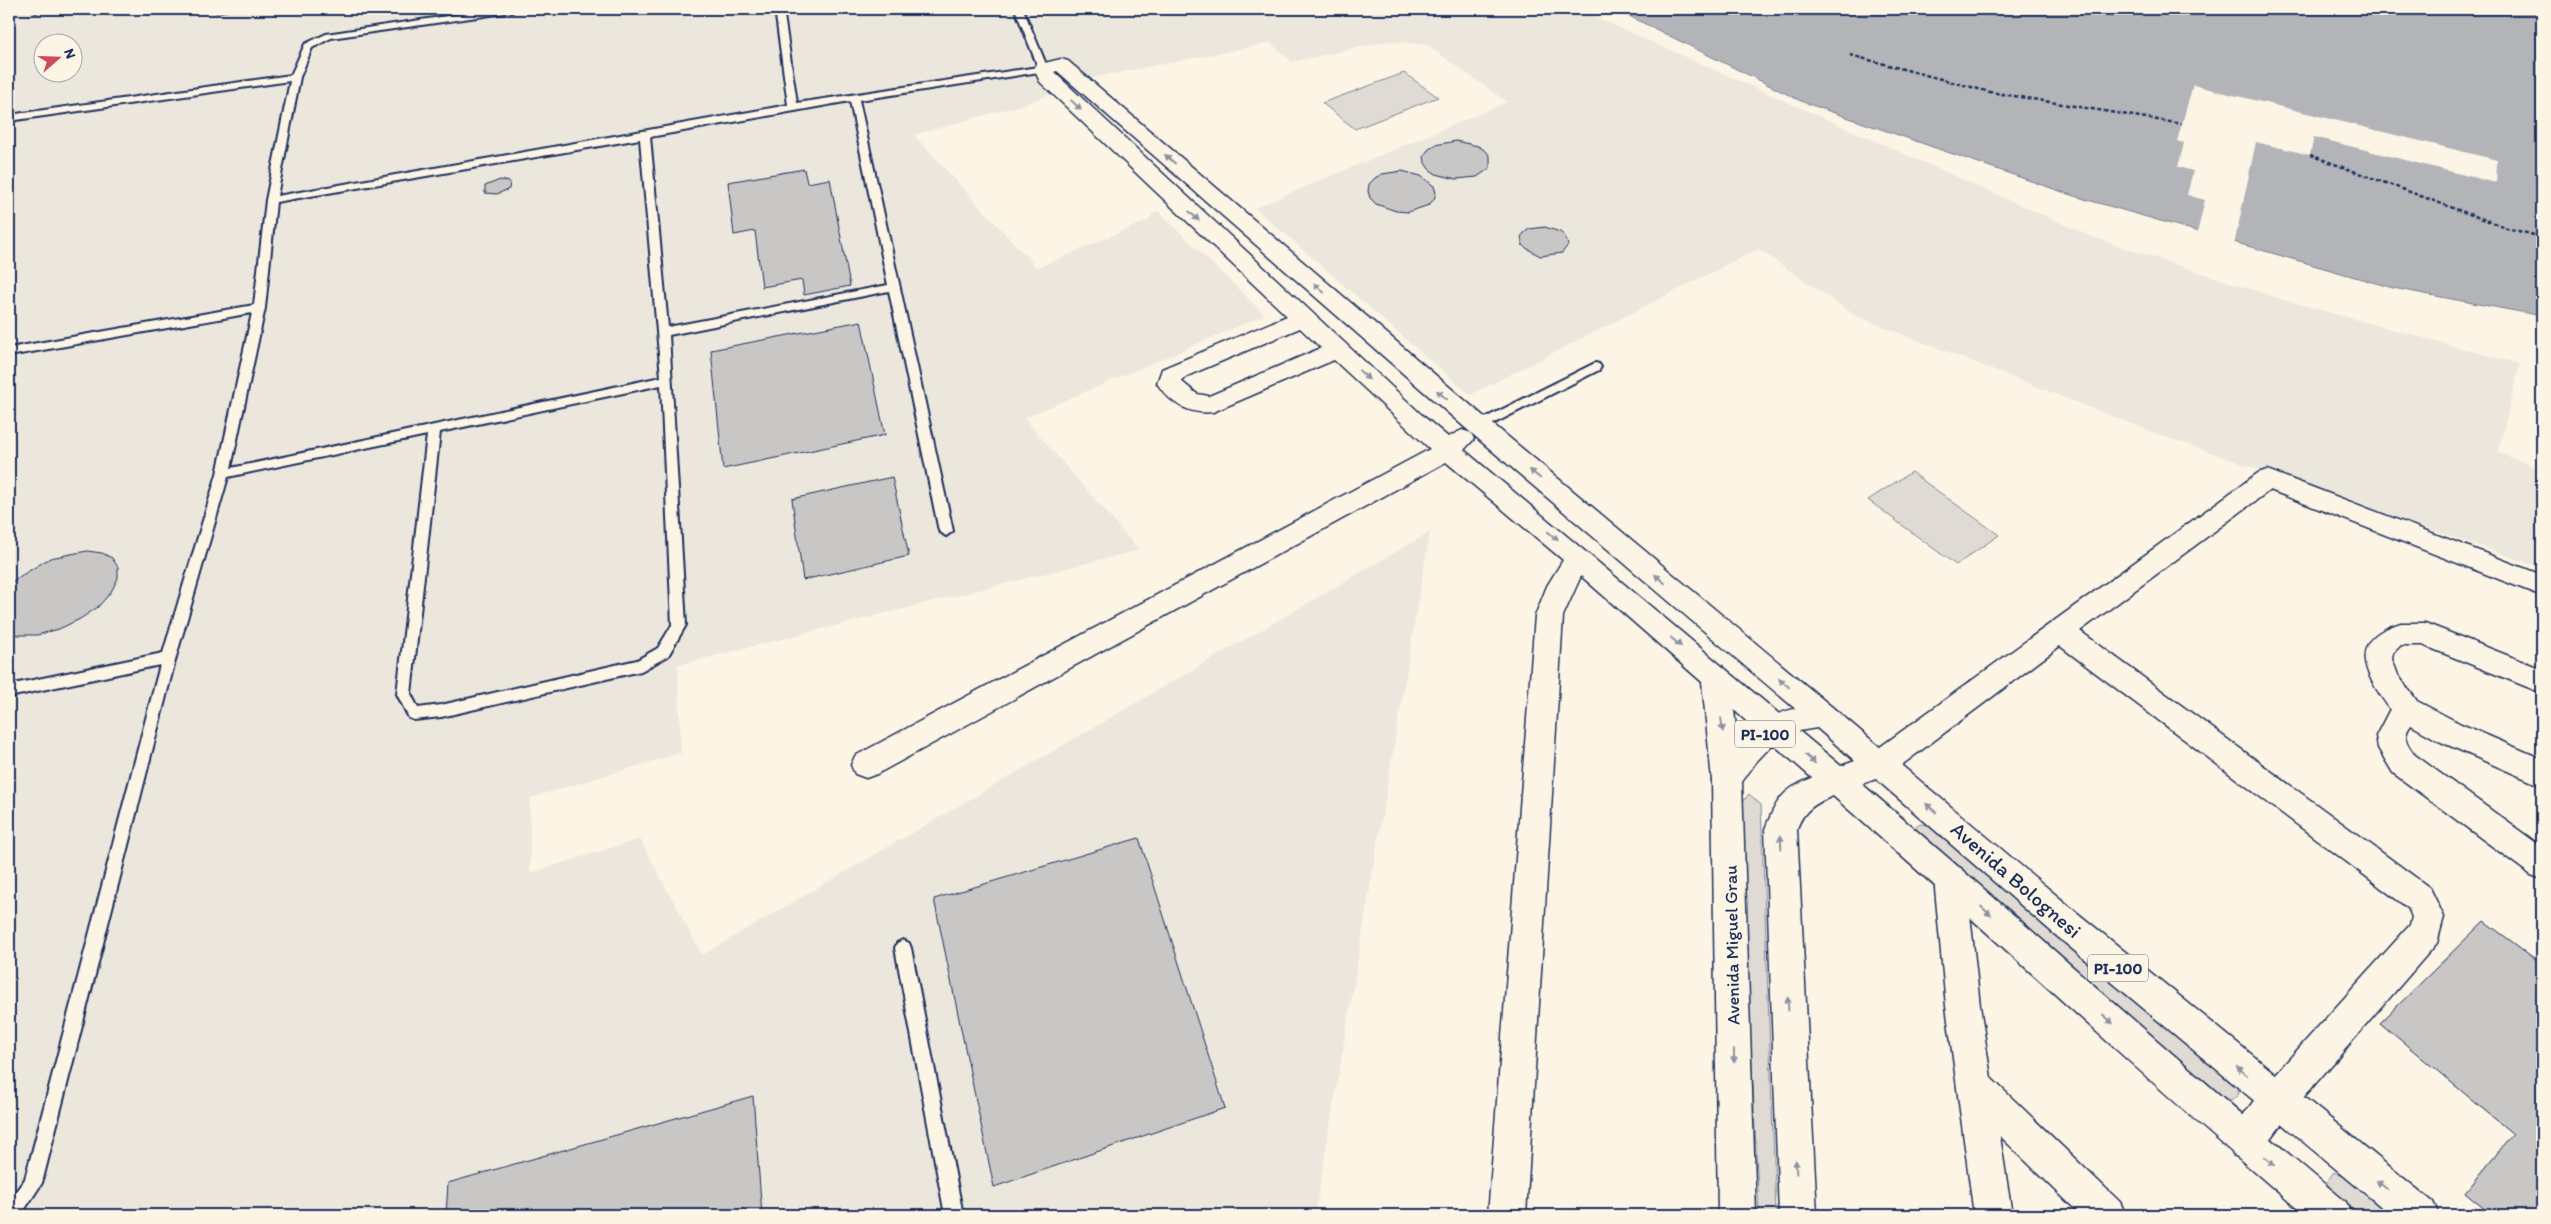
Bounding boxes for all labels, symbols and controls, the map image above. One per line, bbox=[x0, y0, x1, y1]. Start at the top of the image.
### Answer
north arrow bbox=[32, 32, 82, 82]
text: N bbox=[60, 46, 79, 61]
one-way arrow bbox=[1069, 99, 1081, 111]
one-way arrow bbox=[1163, 154, 1176, 165]
one-way arrow bbox=[1188, 210, 1200, 222]
one-way arrow bbox=[1313, 283, 1326, 294]
one-way arrow bbox=[1357, 369, 1369, 381]
one-way arrow bbox=[1436, 389, 1449, 400]
one-way arrow bbox=[1529, 469, 1542, 480]
one-way arrow bbox=[1546, 531, 1559, 542]
one-way arrow bbox=[1653, 573, 1666, 584]
one-way arrow bbox=[1670, 636, 1682, 648]
one-way arrow bbox=[1778, 678, 1791, 689]
one-way arrow bbox=[1718, 717, 1726, 733]
road number: PI-100 bbox=[1735, 721, 1795, 748]
one-way arrow bbox=[1804, 753, 1816, 765]
one-way arrow bbox=[1925, 802, 1938, 813]
street label: Avenida Bolognesi bbox=[1946, 816, 2087, 943]
one-way arrow bbox=[1777, 834, 1785, 850]
street label: Avenida Miguel Grau bbox=[1720, 865, 1744, 1025]
one-way arrow bbox=[1980, 905, 1992, 917]
road number: PI-100 bbox=[2088, 954, 2148, 981]
one-way arrow bbox=[1783, 996, 1791, 1012]
one-way arrow bbox=[2101, 1013, 2113, 1025]
one-way arrow bbox=[1730, 1049, 1738, 1065]
one-way arrow bbox=[2236, 1065, 2249, 1076]
one-way arrow bbox=[2262, 1156, 2275, 1167]
one-way arrow bbox=[1791, 1158, 1799, 1174]
one-way arrow bbox=[2375, 1179, 2388, 1190]

